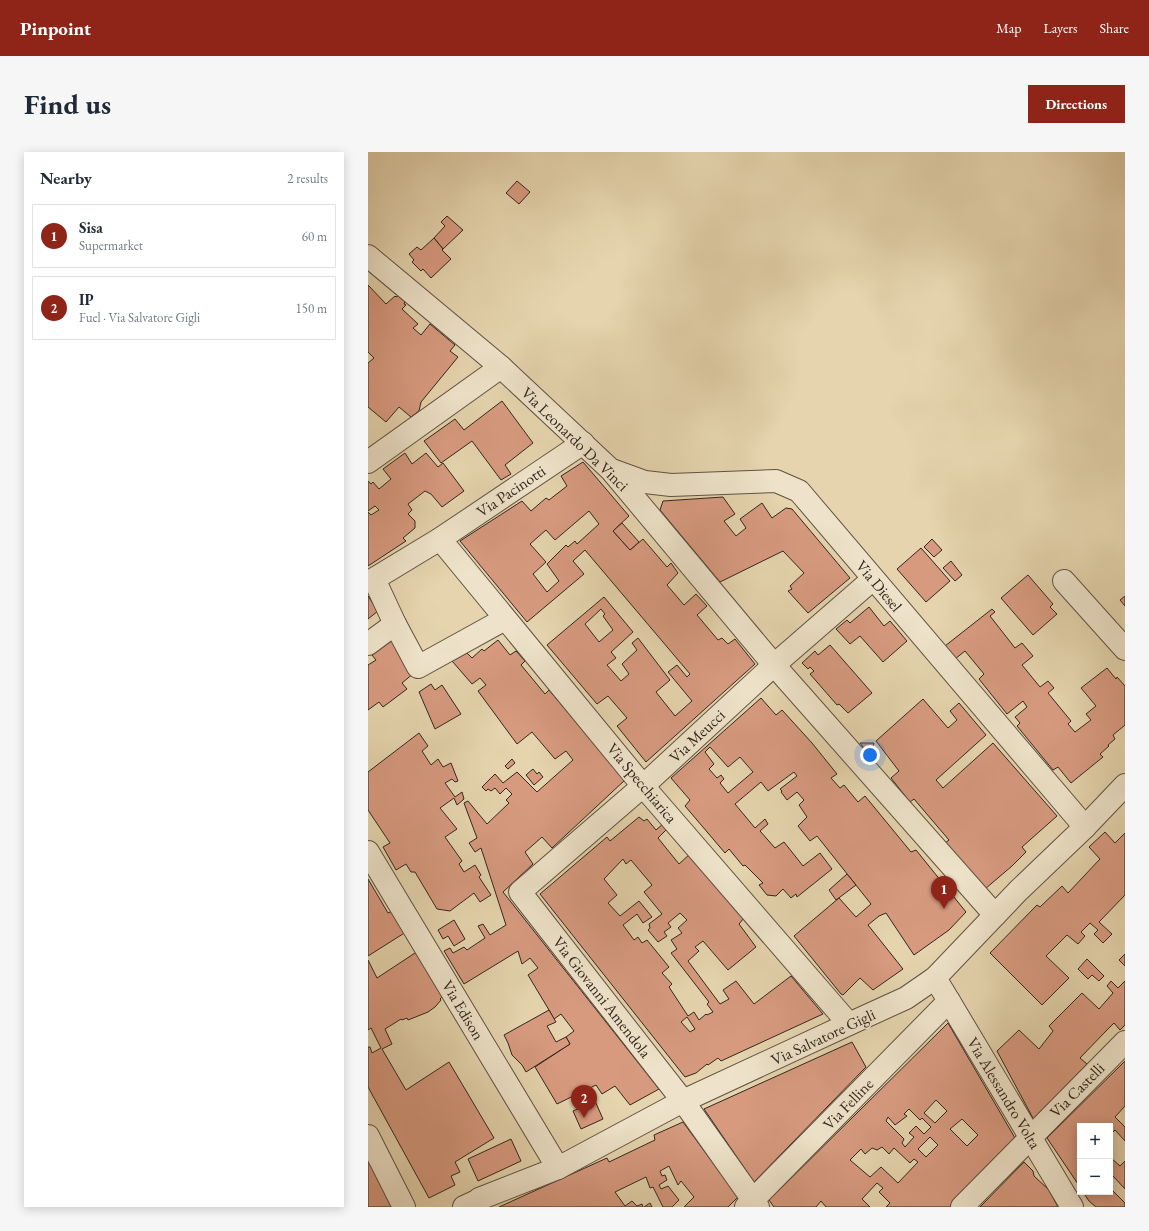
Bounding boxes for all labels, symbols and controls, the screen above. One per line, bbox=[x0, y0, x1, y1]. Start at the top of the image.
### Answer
text: Pinpoint bbox=[20, 16, 91, 41]
text: Map bbox=[996, 19, 1021, 37]
text: Layers bbox=[1043, 19, 1078, 37]
text: Share bbox=[1100, 19, 1129, 37]
button: Directions bbox=[1028, 85, 1125, 123]
text: Find us bbox=[24, 86, 111, 122]
text: Nearby bbox=[40, 167, 92, 189]
text: 2 results bbox=[287, 170, 328, 187]
text: Sisa bbox=[79, 218, 103, 237]
text: 1 bbox=[51, 228, 57, 245]
text: 60 m bbox=[302, 228, 327, 245]
text: Supermarket bbox=[79, 237, 143, 254]
text: IP bbox=[79, 290, 94, 309]
text: 2 bbox=[51, 300, 57, 317]
text: 150 m bbox=[296, 300, 327, 317]
text: Fuel · Via Salvatore Gigli bbox=[79, 309, 200, 326]
street label: Via Leonardo Da Vinci bbox=[517, 382, 633, 496]
street label: Via Pacinotti bbox=[472, 460, 550, 522]
street label: Via Diesel bbox=[851, 556, 907, 616]
street label: Via Meucci bbox=[664, 705, 730, 767]
street label: Via Specchiarica bbox=[602, 738, 682, 828]
your location bbox=[860, 745, 880, 765]
pin: 1 bbox=[931, 876, 957, 909]
street label: Via Giovanni Amendola bbox=[548, 932, 656, 1062]
street label: Via Edison bbox=[437, 976, 489, 1044]
street label: Via Salvatore Gigli bbox=[767, 1004, 879, 1070]
street label: Via Alessandro Volta bbox=[962, 1033, 1046, 1153]
street label: Via Castelli bbox=[1045, 1058, 1109, 1122]
street label: Via Felline bbox=[818, 1074, 878, 1134]
pin: 2 bbox=[571, 1085, 597, 1118]
map controls bbox=[1077, 1123, 1113, 1195]
button: + bbox=[1077, 1123, 1113, 1159]
button: − bbox=[1077, 1159, 1113, 1195]

